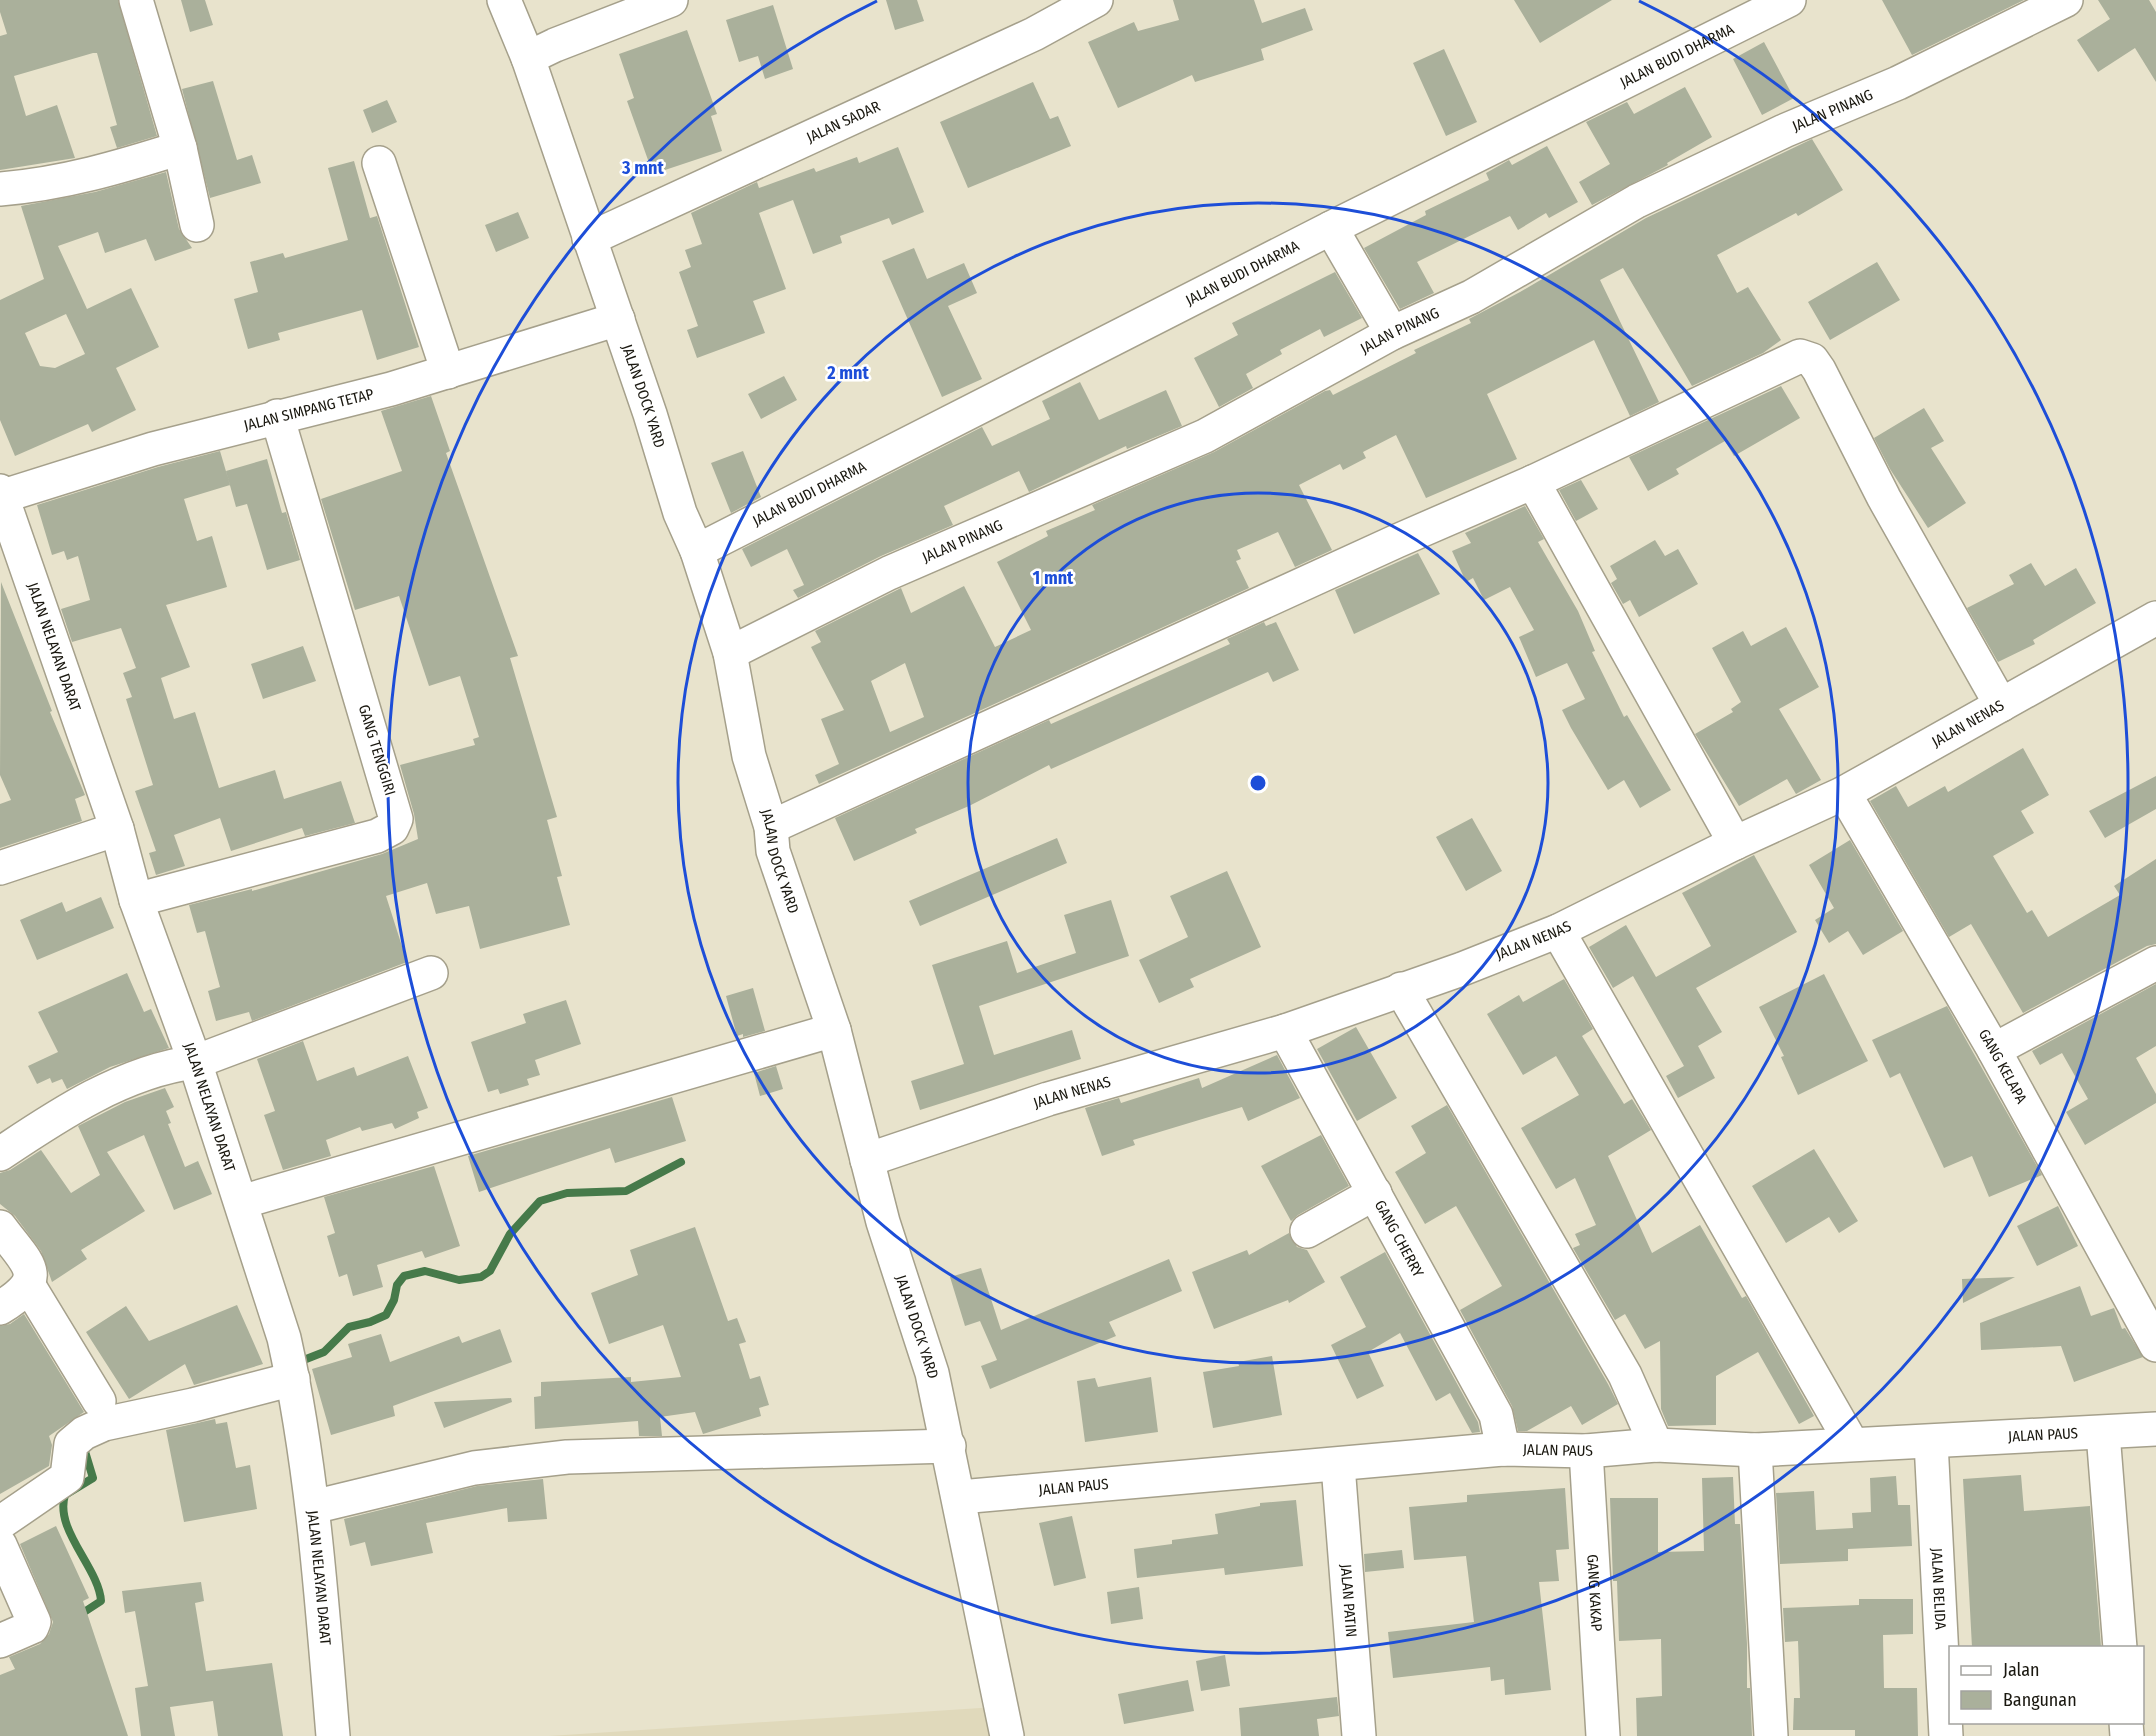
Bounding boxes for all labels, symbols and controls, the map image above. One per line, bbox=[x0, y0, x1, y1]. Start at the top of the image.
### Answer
street label: JALAN BUDI DHARMA bbox=[1617, 20, 1737, 92]
street label: JALAN PINANG bbox=[1790, 86, 1876, 135]
street label: JALAN SADAR bbox=[804, 97, 883, 147]
text: 3 mnt bbox=[621, 157, 665, 179]
street label: JALAN BUDI DHARMA bbox=[1183, 237, 1302, 310]
street label: JALAN PINANG bbox=[1357, 304, 1442, 358]
street label: JALAN DOCK YARD bbox=[618, 342, 669, 450]
text: 2 mnt bbox=[826, 362, 869, 384]
street label: JALAN SIMPANG TETAP bbox=[242, 385, 376, 435]
street label: JALAN BUDI DHARMA bbox=[750, 457, 869, 530]
street label: JALAN PINANG bbox=[920, 516, 1005, 566]
text: 1 mnt bbox=[1033, 567, 1074, 589]
street label: JALAN NELAYAN DARAT bbox=[23, 580, 85, 714]
street label: JALAN NENAS bbox=[1929, 696, 2007, 751]
street label: GANG TENGGIRI bbox=[355, 702, 399, 798]
centre of rings bbox=[1248, 773, 1268, 793]
street label: JALAN DOCK YARD bbox=[757, 807, 803, 916]
street label: JALAN NENAS bbox=[1493, 917, 1574, 964]
street label: GANG KELAPA bbox=[1975, 1026, 2031, 1107]
street label: JALAN NELAYAN DARAT bbox=[180, 1040, 239, 1174]
street label: JALAN NENAS bbox=[1031, 1072, 1113, 1112]
street label: GANG CHERRY bbox=[1371, 1197, 1428, 1281]
street label: JALAN DOCK YARD bbox=[892, 1273, 942, 1380]
street label: JALAN PAUS bbox=[2008, 1424, 2079, 1446]
street label: JALAN PAUS bbox=[1523, 1440, 1594, 1460]
street label: JALAN PAUS bbox=[1038, 1475, 1109, 1499]
street label: JALAN NELAYAN DARAT bbox=[303, 1509, 335, 1646]
street label: JALAN BELIDA bbox=[1927, 1548, 1950, 1630]
street label: GANG KAKAP bbox=[1583, 1554, 1606, 1632]
street label: JALAN PATIN bbox=[1337, 1563, 1360, 1638]
legend bbox=[1949, 1646, 2144, 1724]
text: Jalan bbox=[2003, 1659, 2040, 1681]
text: Bangunan bbox=[2003, 1689, 2077, 1711]

